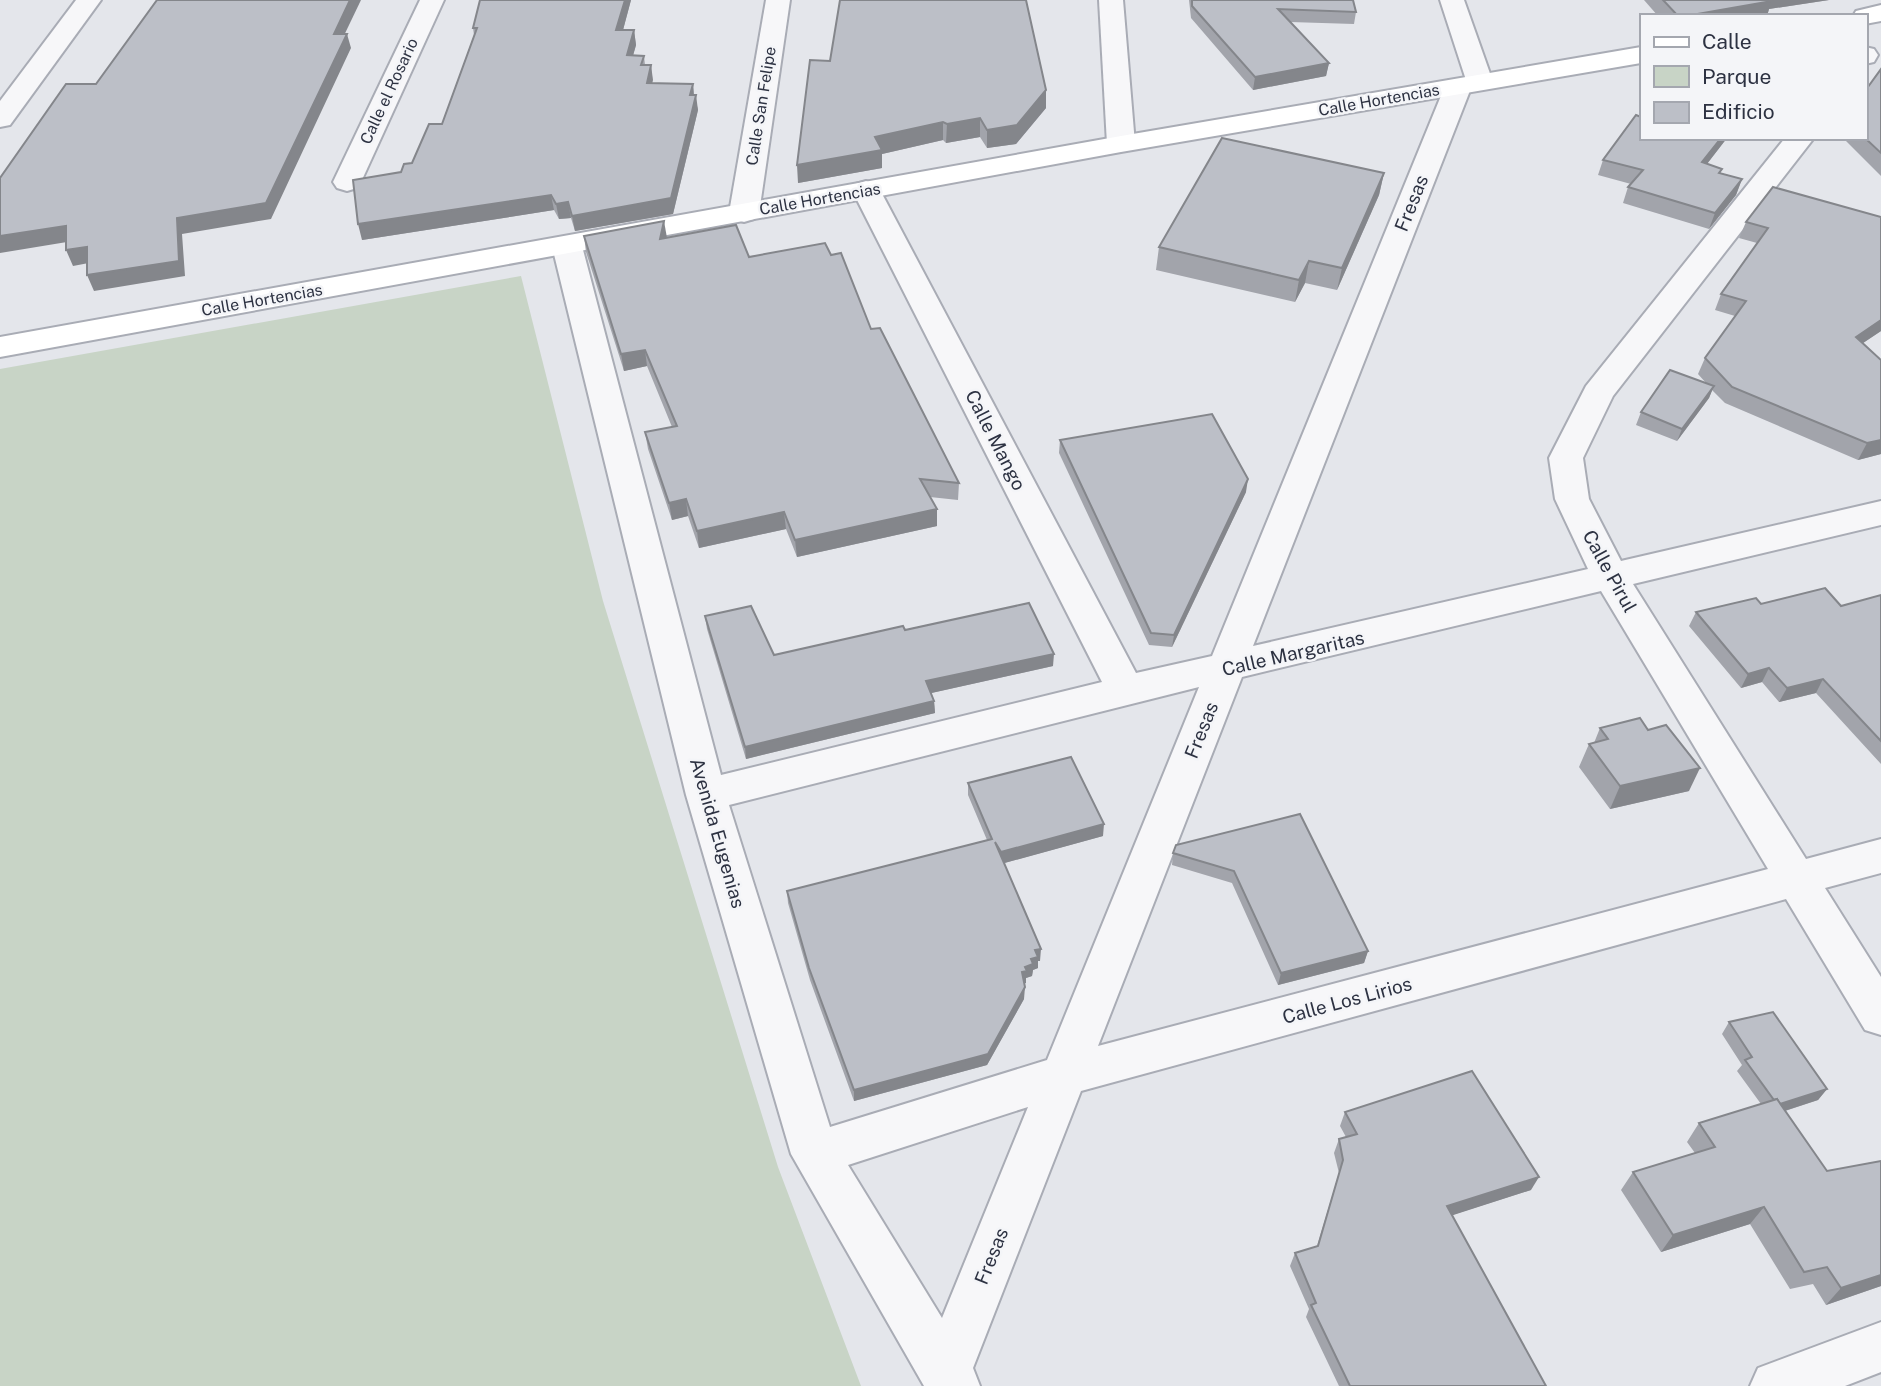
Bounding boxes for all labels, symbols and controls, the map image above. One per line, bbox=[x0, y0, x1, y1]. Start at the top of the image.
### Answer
legend bbox=[1640, 14, 1867, 140]
text: Calle bbox=[1702, 29, 1752, 54]
street label: Calle el Rosario bbox=[356, 35, 422, 147]
street label: Calle San Felipe bbox=[742, 45, 780, 167]
text: Parque bbox=[1702, 64, 1771, 89]
street label: Calle Hortencias bbox=[1317, 80, 1441, 120]
text: Edificio bbox=[1702, 99, 1775, 124]
street label: Fresas bbox=[1390, 172, 1432, 234]
street label: Calle Hortencias bbox=[758, 179, 882, 219]
street label: Calle Hortencias bbox=[200, 280, 324, 320]
street label: Calle Mango bbox=[961, 386, 1031, 494]
street label: Calle Pirul bbox=[1578, 526, 1642, 616]
street label: Calle Margaritas bbox=[1220, 626, 1366, 680]
street label: Fresas bbox=[1180, 699, 1222, 761]
street label: Avenida Eugenias bbox=[686, 755, 750, 911]
street label: Calle Los Lirios bbox=[1280, 972, 1414, 1028]
street label: Fresas bbox=[970, 1225, 1012, 1287]

